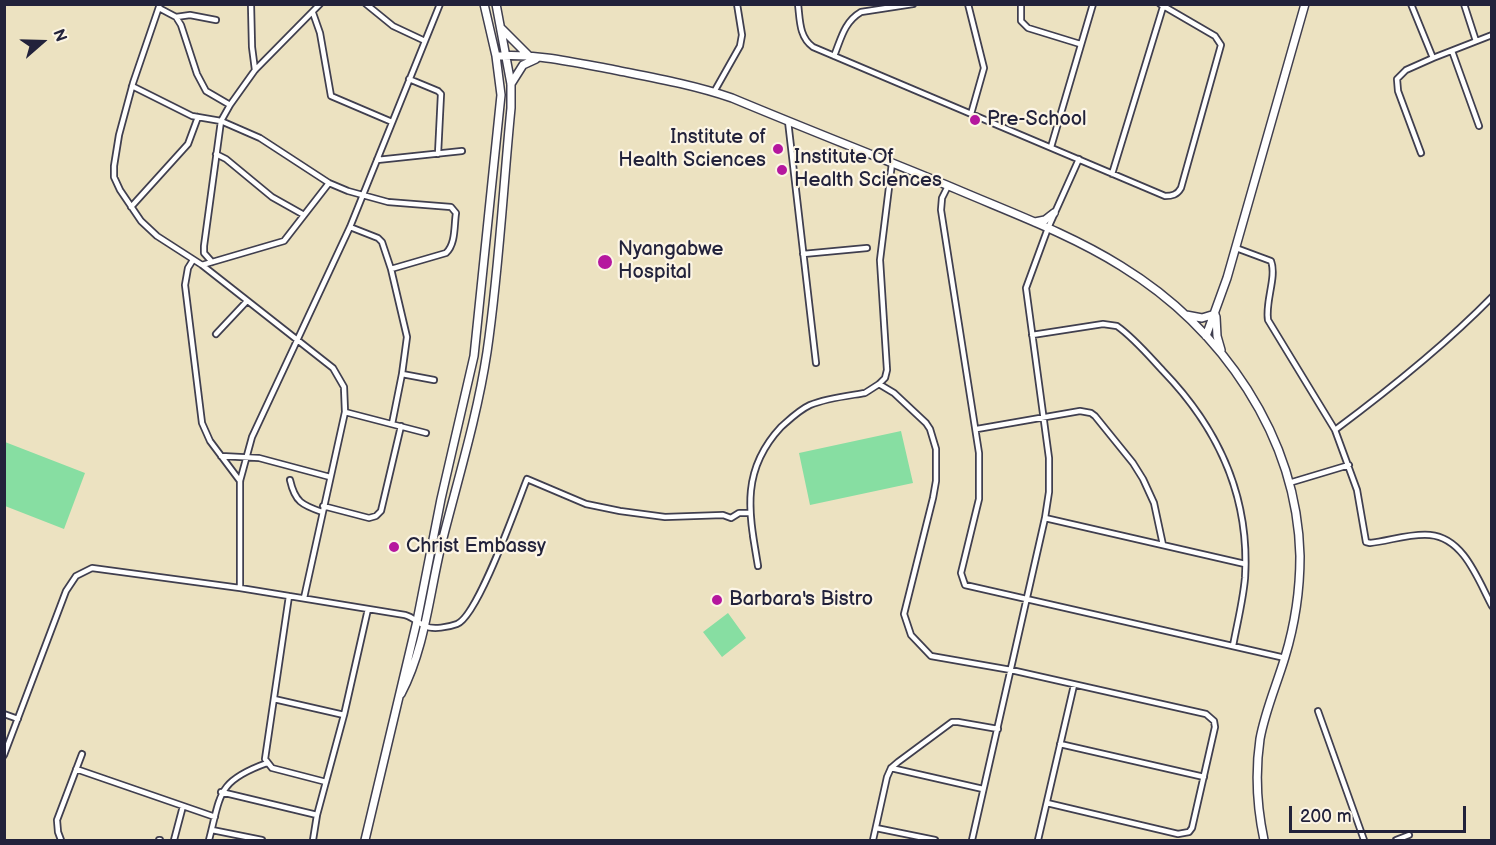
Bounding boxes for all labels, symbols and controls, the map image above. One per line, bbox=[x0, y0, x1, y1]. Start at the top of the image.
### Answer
north arrow bbox=[12, 12, 72, 72]
text: N bbox=[48, 27, 70, 45]
place label: Pre-School bbox=[987, 108, 1087, 132]
marker: Pre-School bbox=[968, 113, 982, 127]
place label: Institute of Health Sciences bbox=[618, 126, 766, 173]
marker: Institute of Health Sciences bbox=[771, 142, 785, 156]
place label: Institute Of Health Sciences bbox=[794, 146, 942, 193]
marker: Institute Of Health Sciences bbox=[775, 163, 789, 177]
place label: Nyangabwe Hospital bbox=[618, 238, 723, 285]
marker: Nyangabwe Hospital bbox=[596, 253, 614, 271]
place label: Christ Embassy bbox=[406, 535, 546, 559]
marker: Christ Embassy bbox=[387, 540, 401, 554]
place label: Barbara's Bistro bbox=[729, 588, 873, 612]
marker: Barbara's Bistro bbox=[710, 593, 724, 607]
scale bar bbox=[1292, 794, 1469, 832]
text: 200 m bbox=[1300, 806, 1352, 827]

